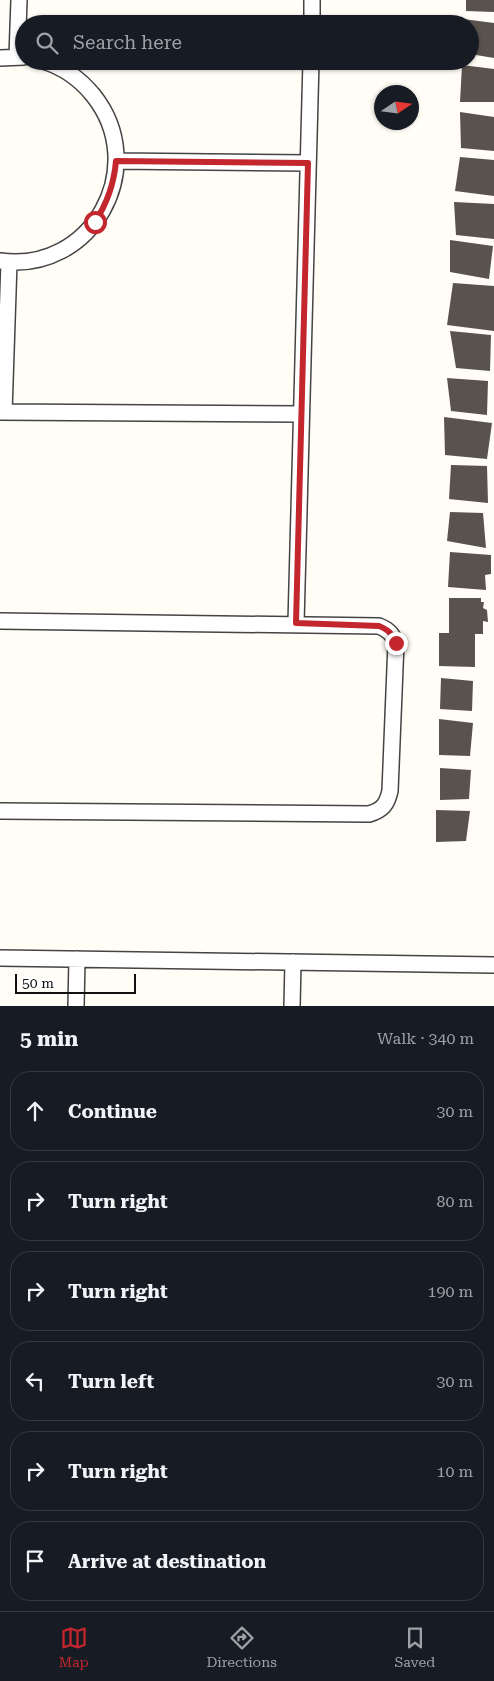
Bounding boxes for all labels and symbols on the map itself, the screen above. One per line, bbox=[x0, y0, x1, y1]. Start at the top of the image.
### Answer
north arrow bbox=[374, 85, 419, 130]
route start bbox=[84, 211, 107, 234]
route end bbox=[385, 632, 408, 655]
scale bar bbox=[15, 971, 136, 994]

